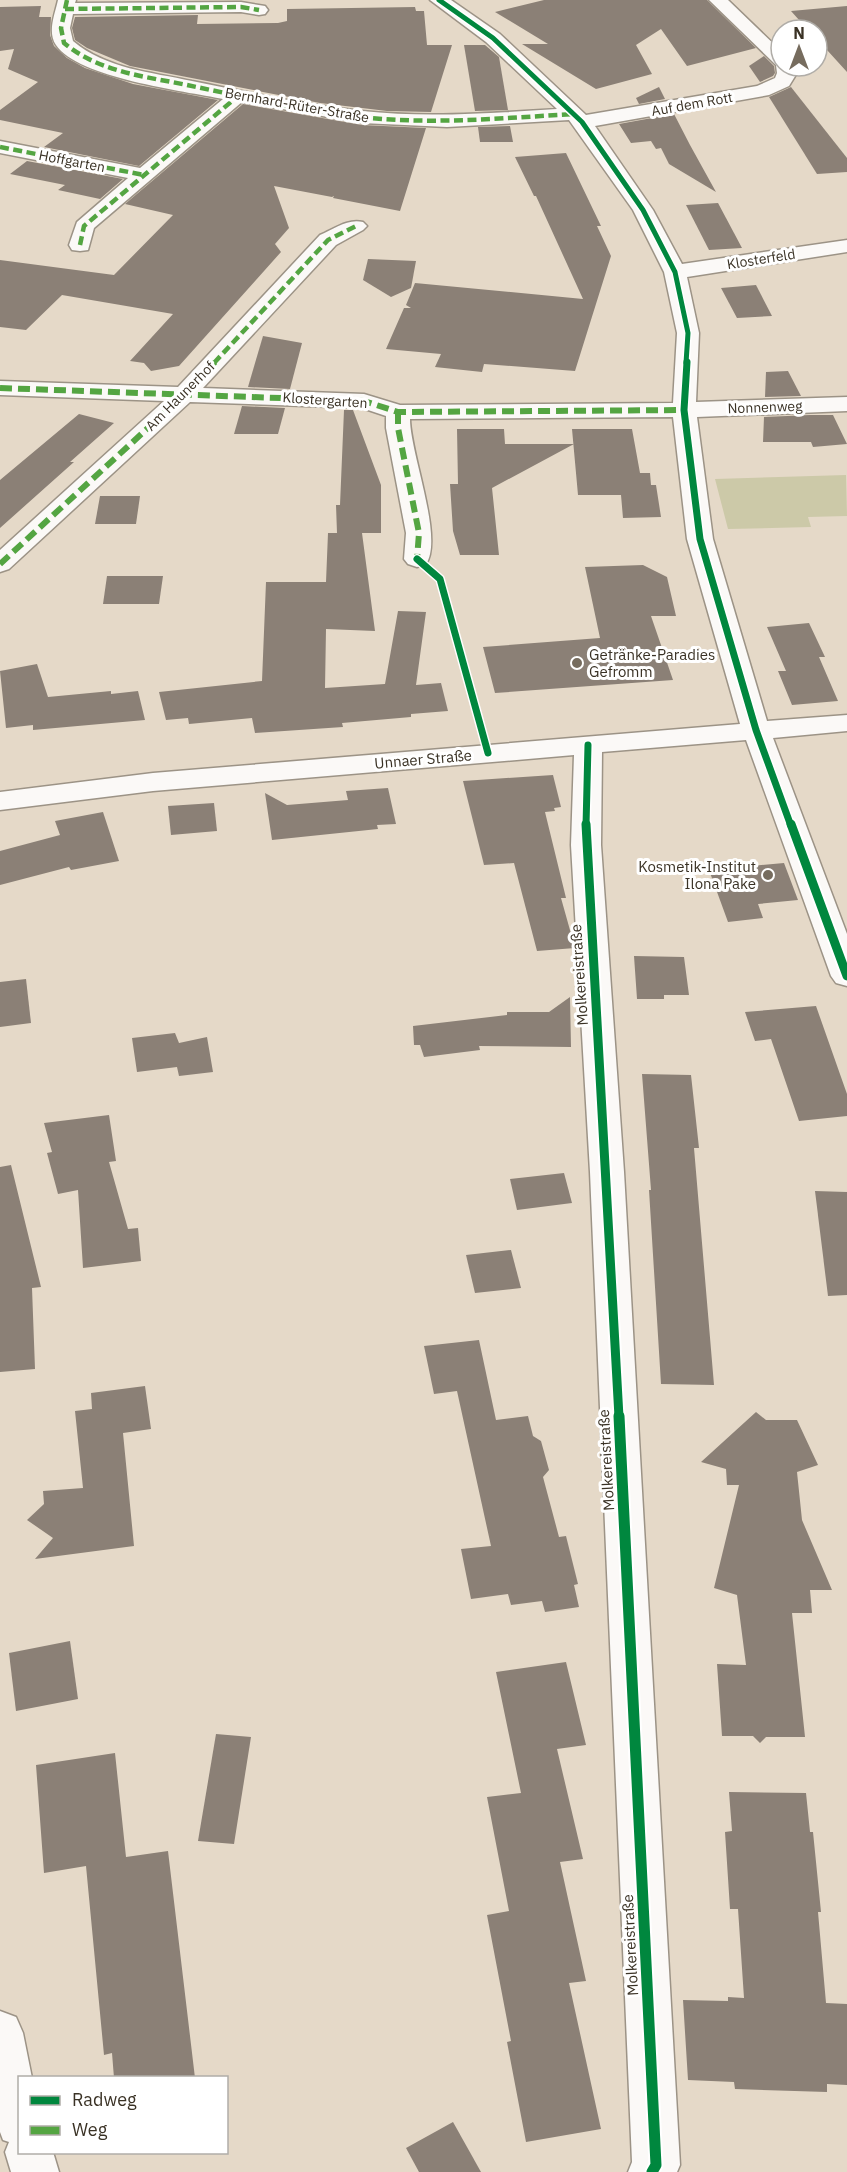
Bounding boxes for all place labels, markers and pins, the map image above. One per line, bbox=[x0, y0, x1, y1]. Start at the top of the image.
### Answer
place label: Getränke-Paradies Gefromm bbox=[589, 645, 715, 681]
marker: Getränke-Paradies Gefromm bbox=[570, 656, 584, 670]
place label: Kosmetik-Institut Ilona Pake bbox=[638, 857, 756, 893]
marker: Kosmetik-Institut Ilona Pake bbox=[761, 868, 775, 882]

